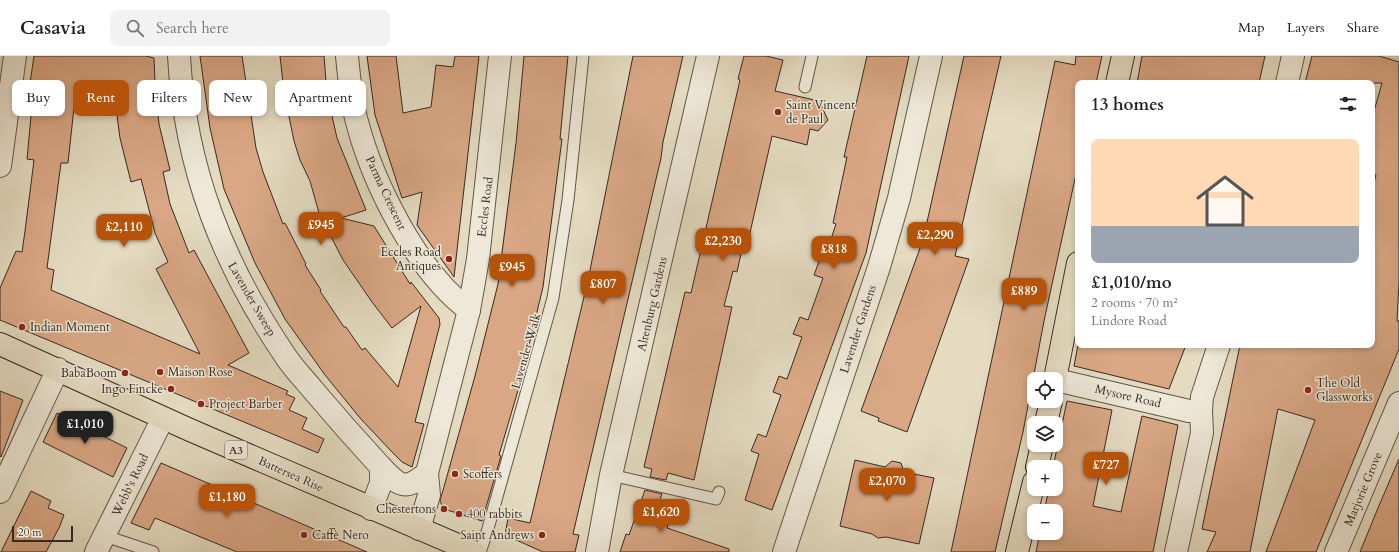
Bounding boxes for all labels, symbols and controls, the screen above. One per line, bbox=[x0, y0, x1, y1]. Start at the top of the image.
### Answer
search box bbox=[110, 10, 390, 46]
text: Casavia bbox=[20, 15, 86, 41]
icon: search bbox=[124, 17, 146, 39]
text: Search here bbox=[156, 18, 229, 38]
text: Map bbox=[1238, 18, 1265, 37]
text: Layers bbox=[1287, 18, 1325, 37]
text: Share bbox=[1347, 18, 1379, 37]
chip: Buy bbox=[12, 80, 65, 116]
chip: Rent bbox=[73, 80, 129, 116]
chip: Filters bbox=[137, 80, 201, 116]
chip: New bbox=[209, 80, 267, 116]
chip: Apartment bbox=[275, 80, 366, 116]
text: 13 homes bbox=[1091, 93, 1164, 116]
icon: filters bbox=[1337, 93, 1359, 115]
place label: Saint Vincent de Paul bbox=[786, 97, 855, 127]
marker: Saint Vincent de Paul bbox=[773, 107, 783, 117]
street label: Parma Crescent bbox=[362, 153, 410, 233]
icon: home bbox=[1189, 165, 1261, 237]
street label: Eccles Road bbox=[473, 175, 497, 238]
pin: £945 bbox=[297, 212, 345, 246]
pin: £2,110 bbox=[91, 214, 157, 248]
text: £945 bbox=[307, 216, 335, 234]
text: £2,110 bbox=[105, 218, 143, 236]
pin: £2,290 bbox=[902, 222, 968, 256]
text: £2,290 bbox=[916, 226, 954, 244]
pin: £2,230 bbox=[690, 228, 756, 262]
text: £2,230 bbox=[704, 232, 742, 250]
pin: £818 bbox=[810, 236, 858, 270]
text: £818 bbox=[820, 240, 848, 258]
place label: Eccles Road Antiques bbox=[381, 244, 442, 274]
marker: Eccles Road Antiques bbox=[444, 254, 454, 264]
pin: £945 bbox=[488, 254, 536, 288]
street label: Altenburg Gardens bbox=[633, 255, 671, 353]
text: £945 bbox=[498, 258, 526, 276]
street label: Lavender Sweep bbox=[224, 259, 280, 339]
pin: £807 bbox=[579, 271, 627, 305]
text: £1,010/mo bbox=[1091, 271, 1172, 294]
text: £807 bbox=[589, 275, 617, 293]
pin: £889 bbox=[1000, 278, 1048, 312]
text: £889 bbox=[1010, 282, 1038, 300]
street label: Lavender Gardens bbox=[836, 283, 880, 375]
text: 2 rooms · 70 m² bbox=[1091, 294, 1178, 312]
street label: Lavender Walk bbox=[508, 311, 545, 391]
text: Lindore Road bbox=[1091, 312, 1167, 330]
place label: Indian Moment bbox=[30, 319, 110, 335]
marker: Indian Moment bbox=[17, 322, 27, 332]
place label: Maison Rose bbox=[168, 364, 233, 380]
place label: BabaBoom bbox=[61, 365, 118, 381]
marker: Maison Rose bbox=[155, 367, 165, 377]
marker: BabaBoom bbox=[120, 368, 130, 378]
map controls bbox=[1027, 372, 1063, 540]
button: locate bbox=[1027, 372, 1063, 408]
place label: The Old Glassworks bbox=[1316, 375, 1373, 405]
place label: Ingo Fincke bbox=[101, 381, 163, 397]
street label: Mysore Road bbox=[1093, 381, 1163, 412]
marker: Ingo Fincke bbox=[166, 384, 176, 394]
marker: The Old Glassworks bbox=[1303, 385, 1313, 395]
place label: Project Barber bbox=[209, 396, 283, 412]
marker: Project Barber bbox=[196, 399, 206, 409]
pin: £1,010 bbox=[52, 411, 118, 445]
text: £1,010 bbox=[66, 415, 104, 433]
button: layers bbox=[1027, 416, 1063, 452]
road number: A3 bbox=[225, 441, 247, 459]
street label: Marjorie Grove bbox=[1340, 449, 1386, 529]
street label: Webb's Road bbox=[107, 450, 152, 520]
pin: £727 bbox=[1082, 452, 1130, 486]
street label: Battersea Rise bbox=[256, 453, 326, 495]
text: £727 bbox=[1092, 456, 1120, 474]
button: + bbox=[1027, 460, 1063, 496]
place label: Scoffers bbox=[463, 466, 502, 482]
pin: £2,070 bbox=[854, 468, 920, 502]
marker: Scoffers bbox=[450, 469, 460, 479]
text: £2,070 bbox=[868, 472, 906, 490]
pin: £1,180 bbox=[194, 484, 260, 518]
text: £1,180 bbox=[208, 488, 246, 506]
pin: £1,620 bbox=[628, 499, 694, 533]
place label: Chestertons bbox=[376, 501, 436, 517]
text: £1,620 bbox=[642, 503, 680, 521]
marker: Chestertons bbox=[439, 504, 449, 514]
button: − bbox=[1027, 504, 1063, 540]
place label: 400 rabbits bbox=[467, 506, 522, 522]
marker: 400 rabbits bbox=[454, 509, 464, 519]
scale bar bbox=[12, 524, 73, 543]
text: 20 m bbox=[18, 525, 42, 540]
place label: Caffè Nero bbox=[312, 527, 369, 543]
place label: Saint Andrews bbox=[460, 527, 534, 543]
marker: Caffè Nero bbox=[299, 530, 309, 540]
marker: Saint Andrews bbox=[537, 530, 547, 540]

